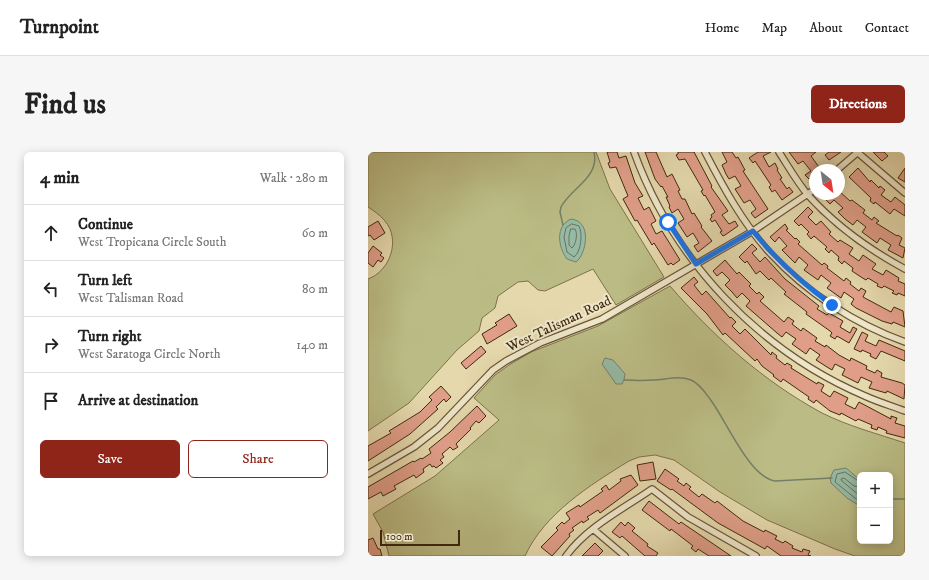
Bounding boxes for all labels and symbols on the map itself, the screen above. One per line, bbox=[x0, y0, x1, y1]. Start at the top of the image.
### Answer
north arrow bbox=[809, 164, 845, 200]
route start bbox=[659, 213, 677, 231]
street label: West Talisman Road bbox=[503, 292, 614, 357]
route end bbox=[823, 296, 841, 314]
scale bar bbox=[380, 528, 460, 547]

